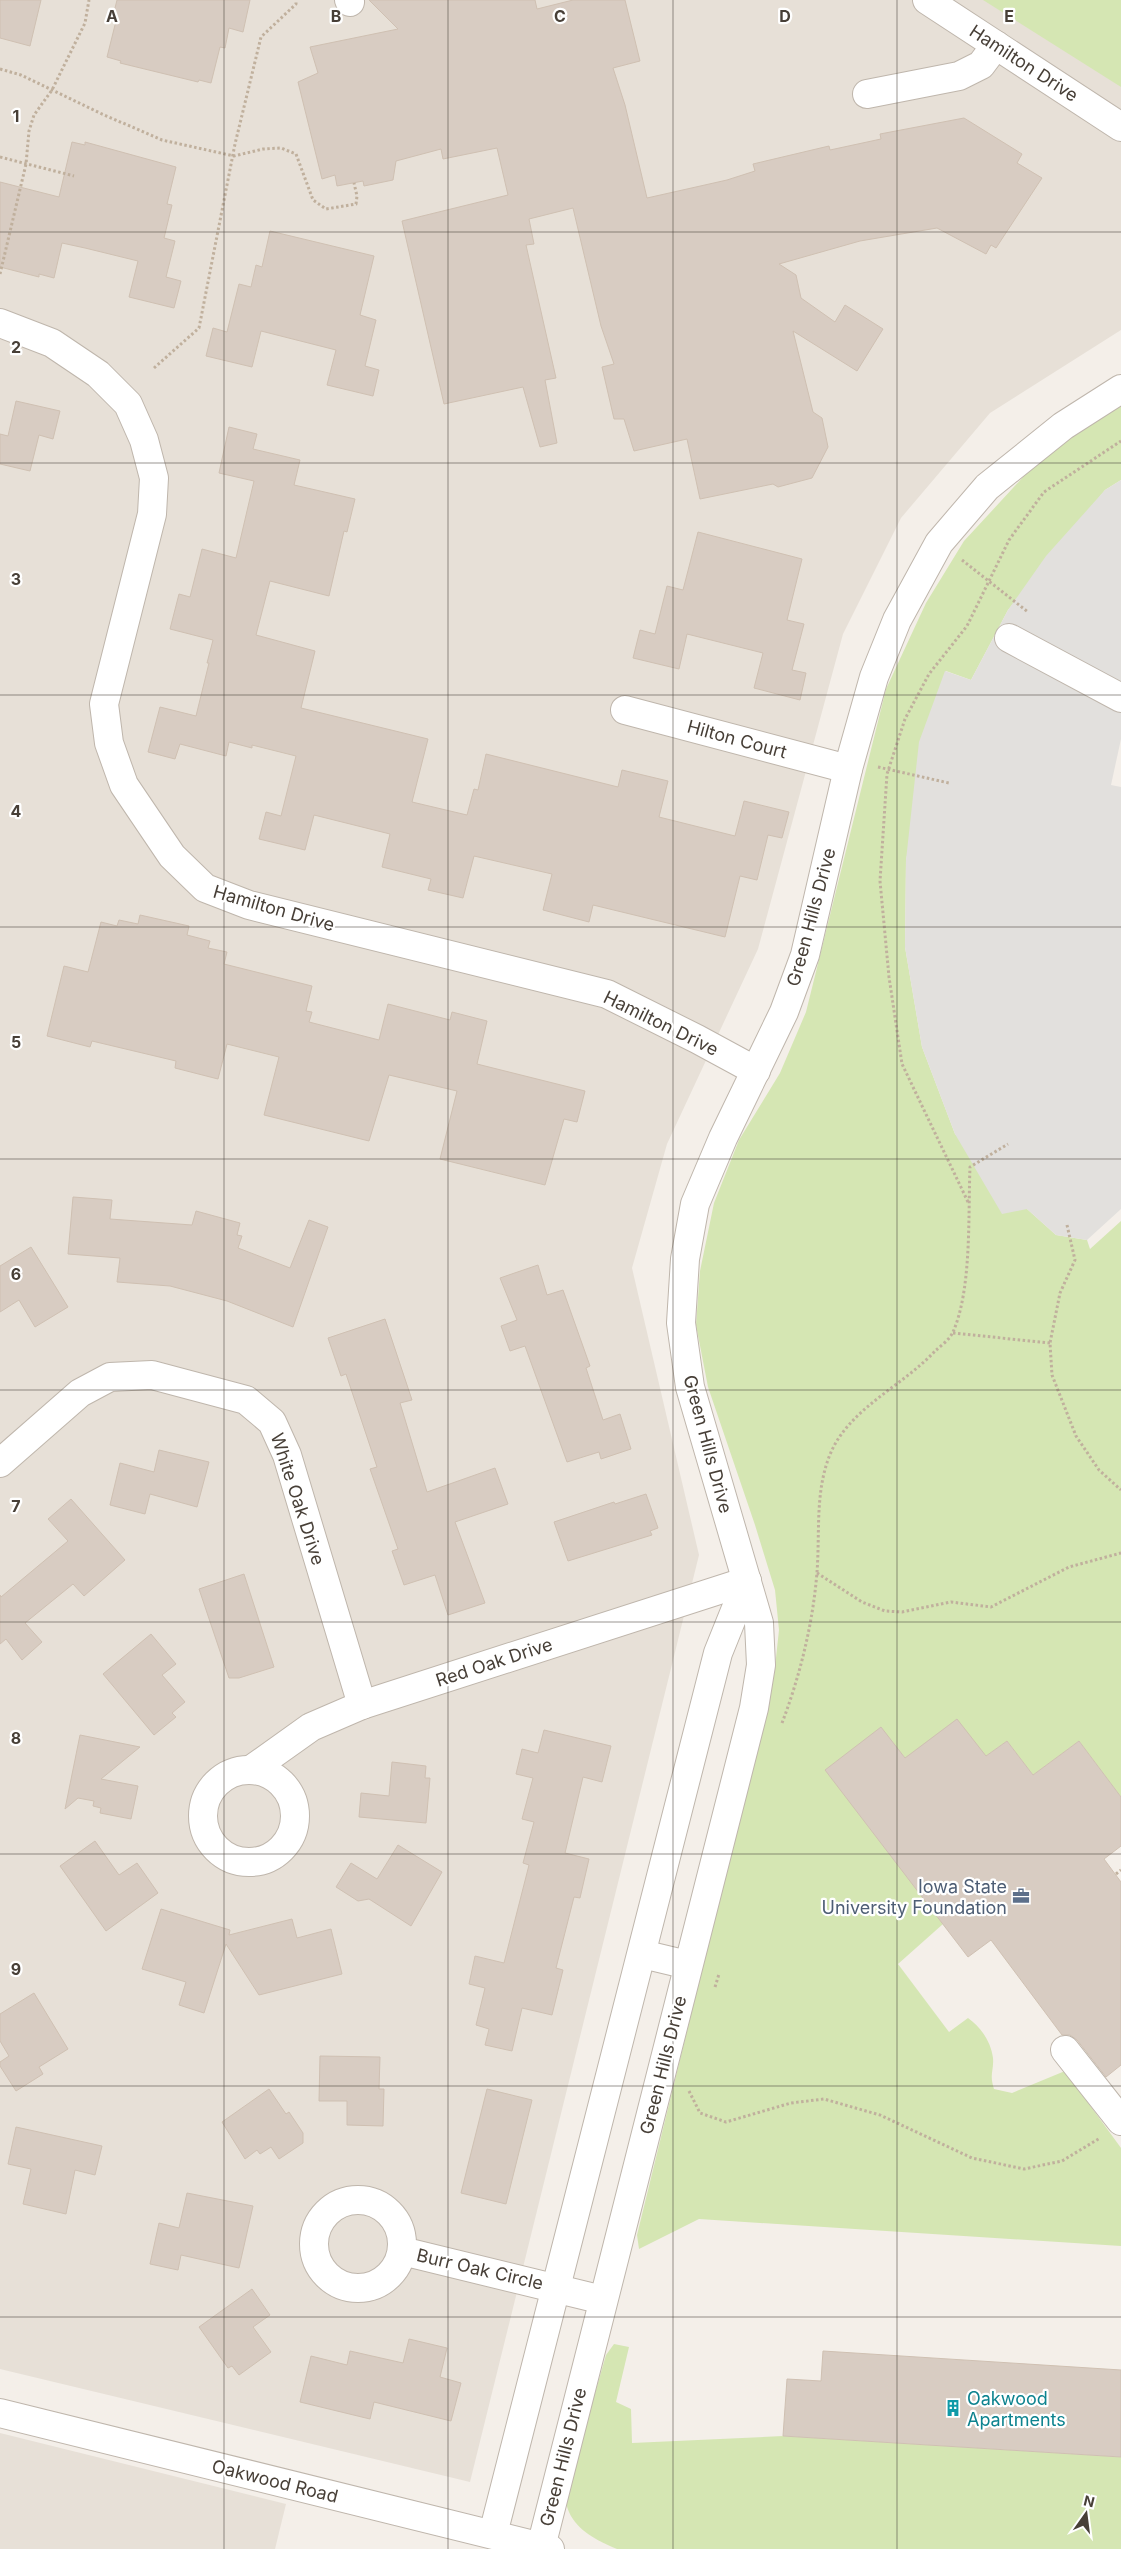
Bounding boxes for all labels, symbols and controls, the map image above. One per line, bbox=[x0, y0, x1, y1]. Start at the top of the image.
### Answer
text: A bbox=[106, 6, 118, 26]
text: B bbox=[331, 6, 341, 26]
text: C bbox=[554, 6, 566, 26]
text: D bbox=[779, 6, 791, 26]
text: E bbox=[1004, 6, 1014, 26]
street label: Hamilton Drive bbox=[966, 20, 1082, 106]
text: 1 bbox=[13, 106, 19, 126]
text: 2 bbox=[11, 337, 21, 357]
text: 3 bbox=[11, 569, 21, 589]
street label: Hilton Court bbox=[685, 716, 789, 762]
text: 4 bbox=[11, 801, 22, 821]
street label: Green Hills Drive bbox=[782, 846, 840, 988]
street label: Hamilton Drive bbox=[211, 881, 337, 935]
street label: Hamilton Drive bbox=[600, 986, 722, 1060]
text: 5 bbox=[11, 1032, 21, 1052]
text: 6 bbox=[11, 1264, 21, 1284]
street label: Green Hills Drive bbox=[679, 1373, 737, 1515]
street label: White Oak Drive bbox=[267, 1430, 329, 1568]
text: 7 bbox=[11, 1496, 21, 1516]
street label: Red Oak Drive bbox=[433, 1633, 555, 1691]
text: 8 bbox=[11, 1728, 21, 1748]
place label: Iowa State University Foundation bbox=[822, 1876, 1007, 1918]
office icon: Iowa State University Foundation bbox=[1011, 1886, 1031, 1906]
text: 9 bbox=[11, 1959, 21, 1979]
street label: Green Hills Drive bbox=[636, 1993, 690, 2137]
street label: Burr Oak Circle bbox=[415, 2244, 545, 2294]
street label: Green Hills Drive bbox=[536, 2385, 590, 2529]
place label: Oakwood Apartments bbox=[967, 2388, 1066, 2430]
building icon: Oakwood Apartments bbox=[943, 2398, 963, 2418]
street label: Oakwood Road bbox=[210, 2455, 340, 2507]
north arrow bbox=[1061, 2489, 1111, 2539]
text: N bbox=[1082, 2491, 1096, 2510]

